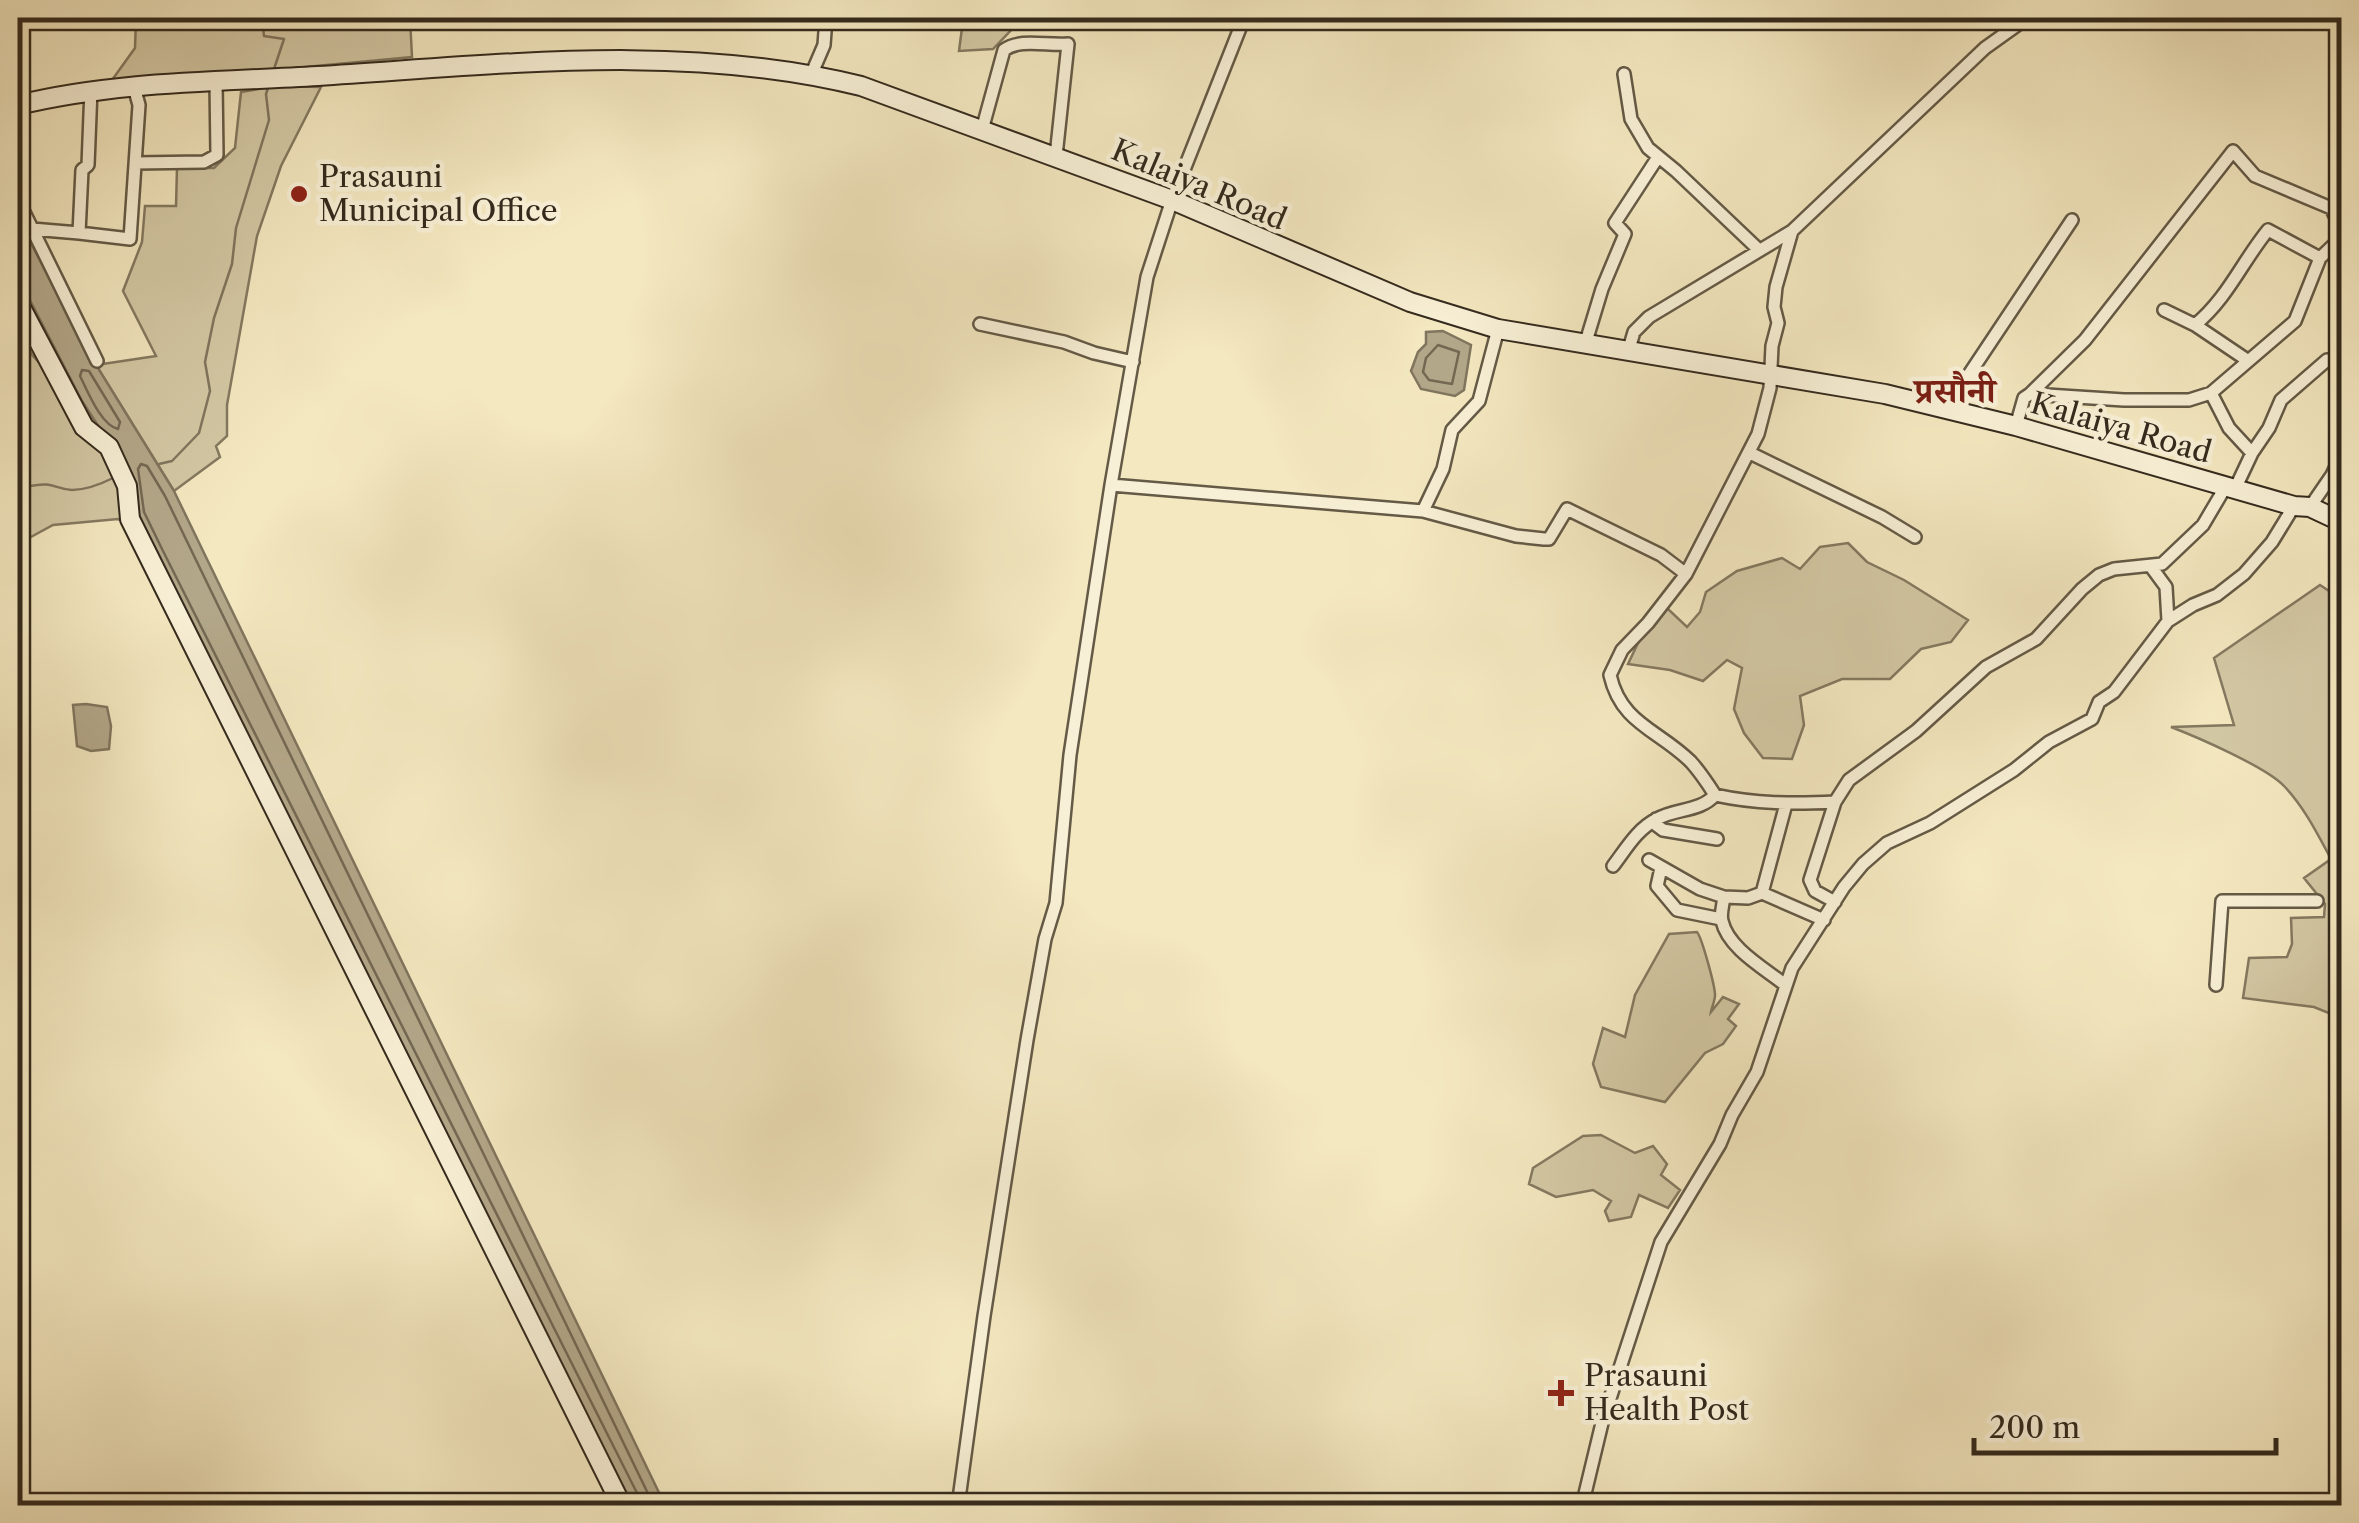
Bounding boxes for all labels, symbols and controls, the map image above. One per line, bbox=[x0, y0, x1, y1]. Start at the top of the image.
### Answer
street label: Kalaiya Road bbox=[1106, 131, 1292, 238]
place label: Prasauni Municipal Office bbox=[319, 158, 558, 229]
marker: Prasauni Municipal Office bbox=[288, 183, 310, 205]
district label: प्रसौनी bbox=[1912, 369, 1998, 412]
street label: Kalaiya Road bbox=[2026, 384, 2216, 471]
place label: Prasauni Health Post bbox=[1584, 1357, 1749, 1428]
marker: Prasauni Health Post bbox=[1548, 1380, 1574, 1406]
scale bar bbox=[1974, 1393, 2276, 1455]
text: 200 m bbox=[1989, 1409, 2080, 1446]

